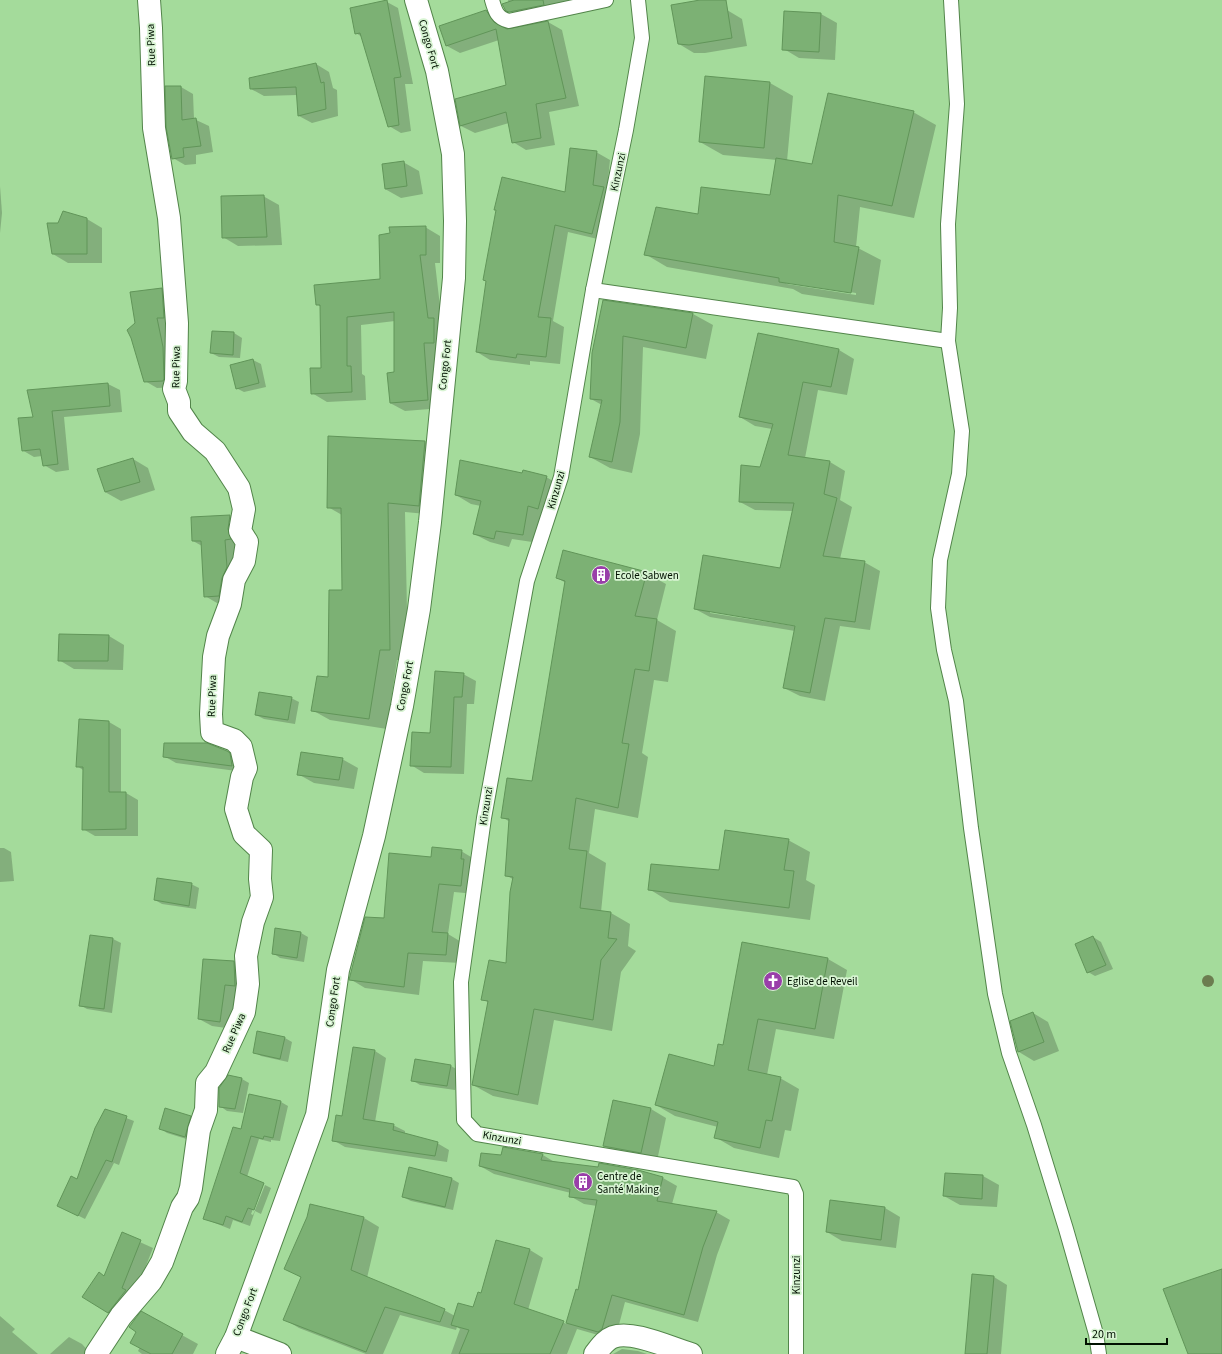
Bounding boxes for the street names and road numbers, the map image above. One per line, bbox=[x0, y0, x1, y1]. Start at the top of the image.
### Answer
street label: Congo Fort bbox=[415, 18, 443, 71]
street label: Rue Piwa bbox=[143, 24, 159, 66]
street label: Kinzunzi bbox=[607, 151, 629, 193]
street label: Congo Fort bbox=[435, 339, 455, 391]
street label: Rue Piwa bbox=[168, 346, 184, 388]
street label: Kinzunzi bbox=[543, 469, 569, 511]
street label: Congo Fort bbox=[393, 659, 417, 712]
street label: Rue Piwa bbox=[204, 675, 220, 717]
street label: Kinzunzi bbox=[476, 786, 496, 826]
street label: Congo Fort bbox=[322, 976, 344, 1028]
street label: Rue Piwa bbox=[219, 1011, 249, 1055]
street label: Kinzunzi bbox=[481, 1127, 523, 1149]
street label: Kinzunzi bbox=[789, 1255, 804, 1295]
street label: Congo Fort bbox=[229, 1285, 261, 1338]

